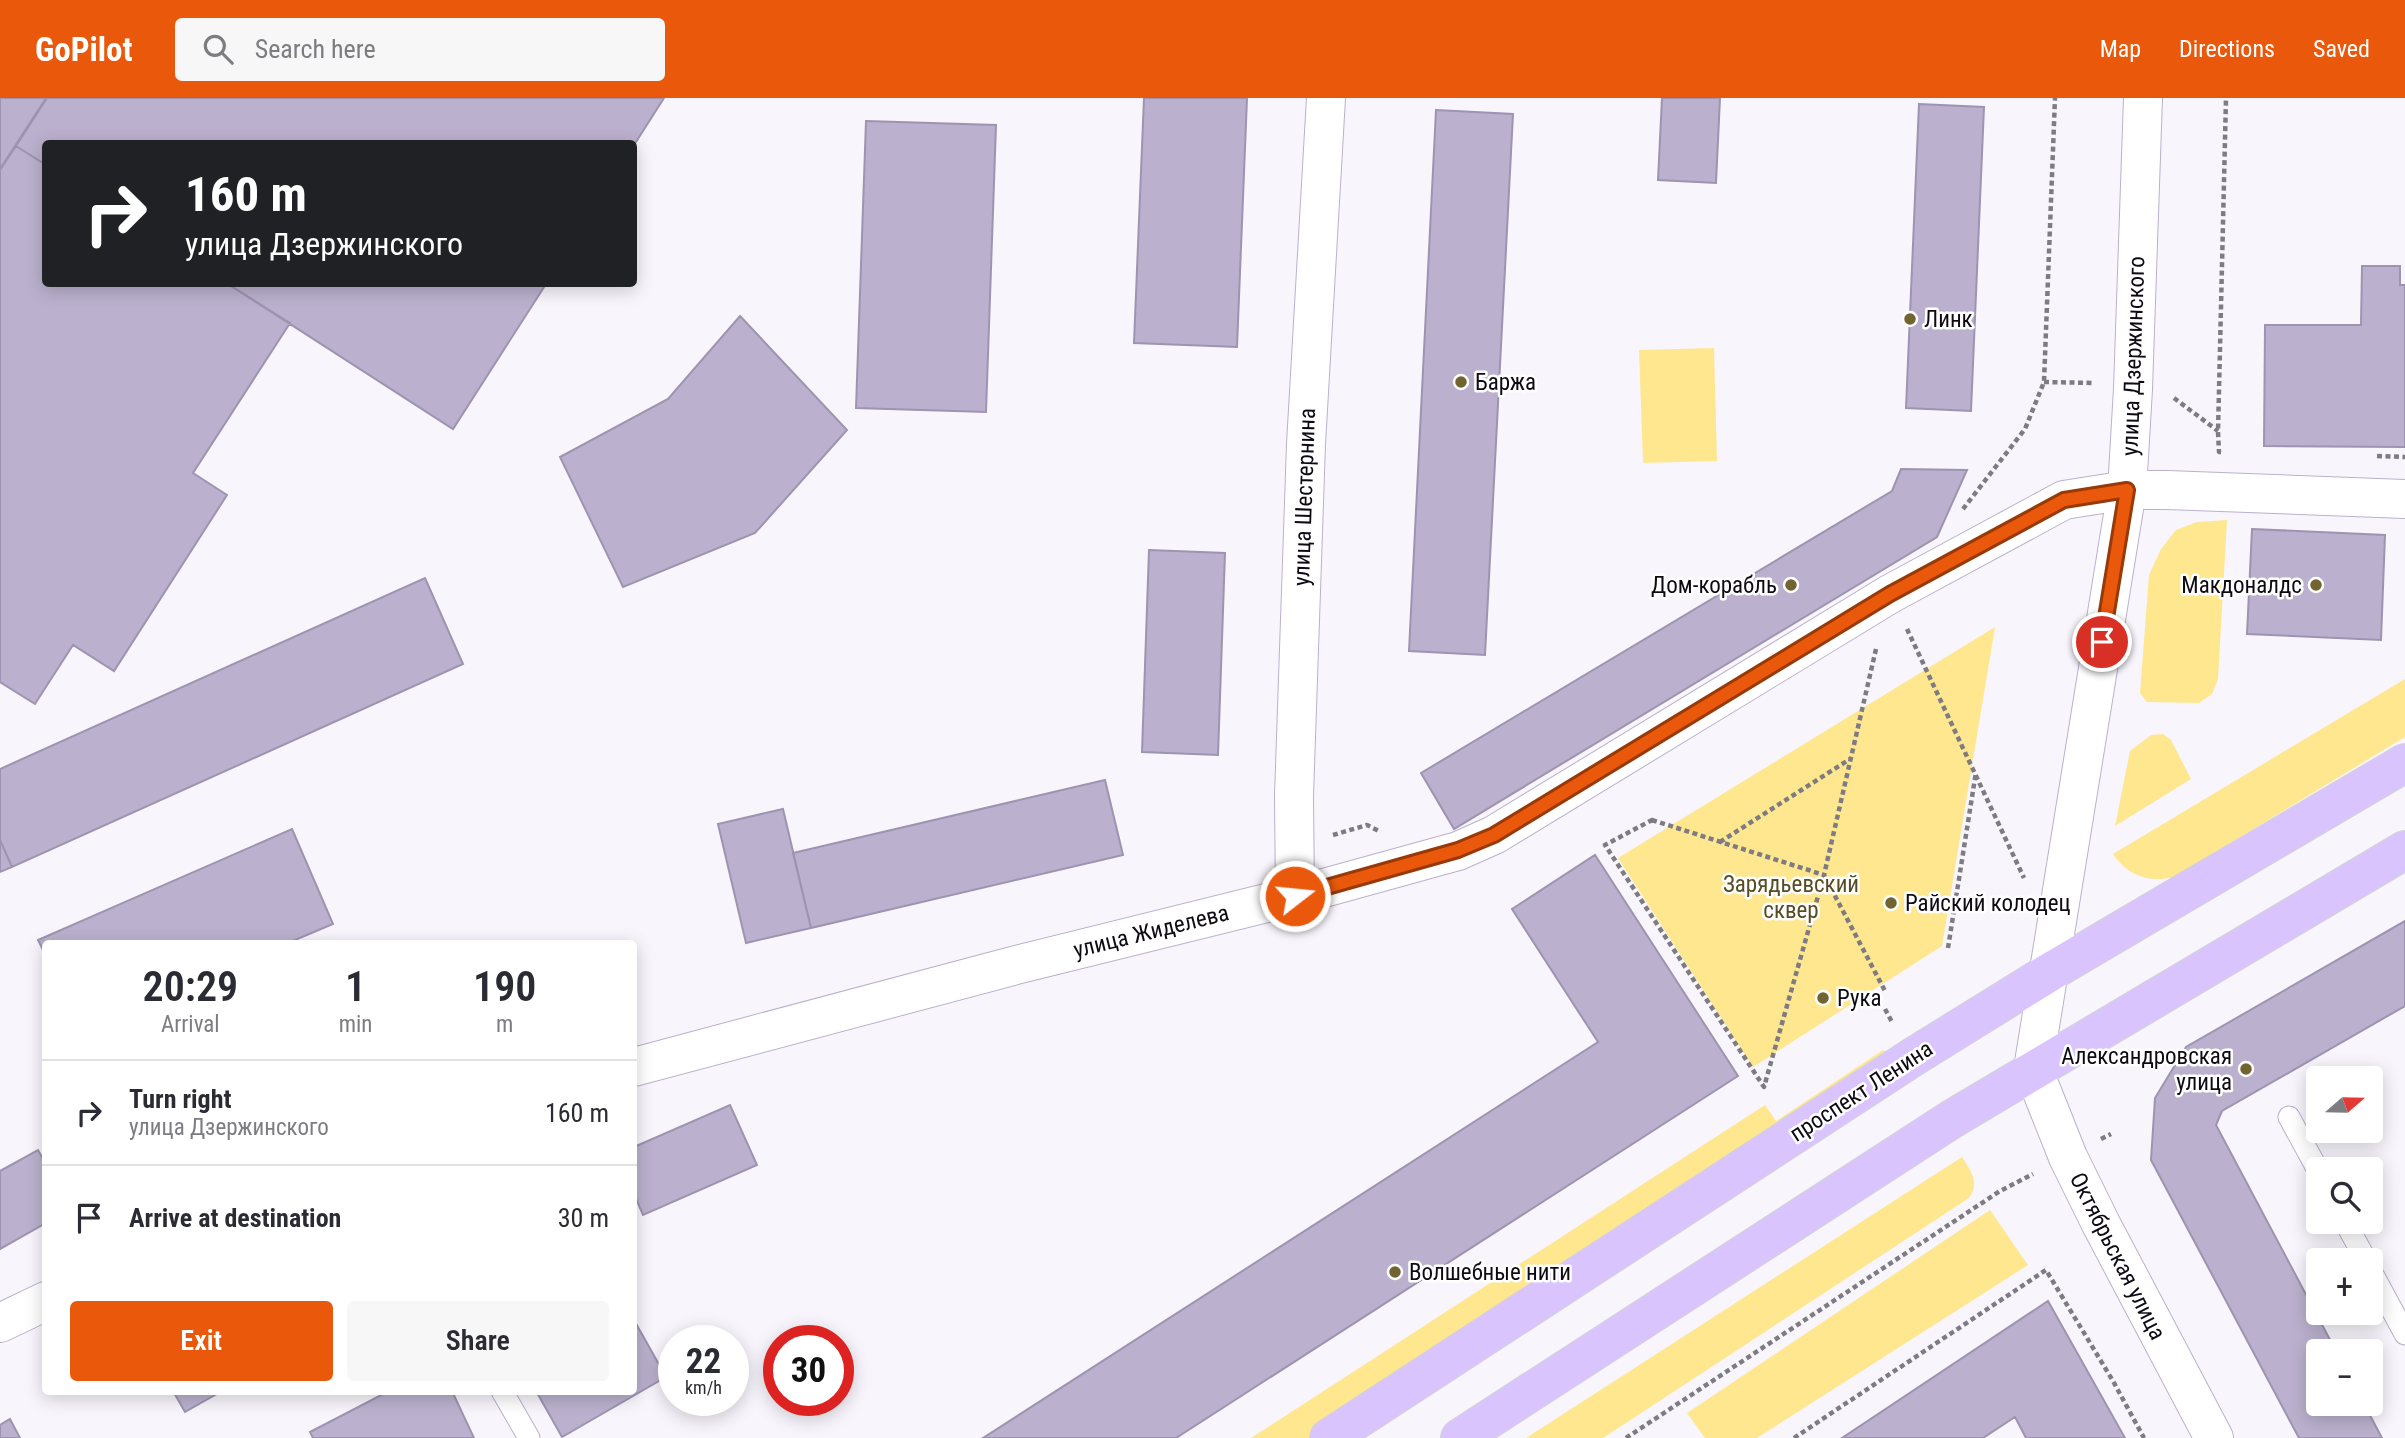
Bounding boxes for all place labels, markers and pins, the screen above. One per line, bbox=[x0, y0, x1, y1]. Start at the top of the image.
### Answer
place label: Линк bbox=[1924, 306, 1973, 333]
marker: Линк bbox=[1902, 311, 1918, 327]
place label: Баржа bbox=[1475, 369, 1536, 396]
marker: Баржа bbox=[1453, 374, 1469, 390]
place label: Дом-корабль bbox=[1651, 572, 1777, 599]
place label: Макдоналдс bbox=[2181, 572, 2302, 599]
marker: Дом-корабль bbox=[1783, 577, 1799, 593]
marker: Макдоналдс bbox=[2308, 577, 2324, 593]
pin bbox=[2072, 612, 2132, 672]
place label: Райский колодец bbox=[1905, 890, 2071, 917]
marker: Райский колодец bbox=[1883, 895, 1899, 911]
place label: Рука bbox=[1837, 985, 1882, 1012]
marker: Рука bbox=[1815, 990, 1831, 1006]
place label: Александровская улица bbox=[2061, 1043, 2232, 1096]
marker: Александровская улица bbox=[2238, 1061, 2254, 1077]
place label: Волшебные нити bbox=[1409, 1259, 1571, 1286]
marker: Волшебные нити bbox=[1387, 1264, 1403, 1280]

